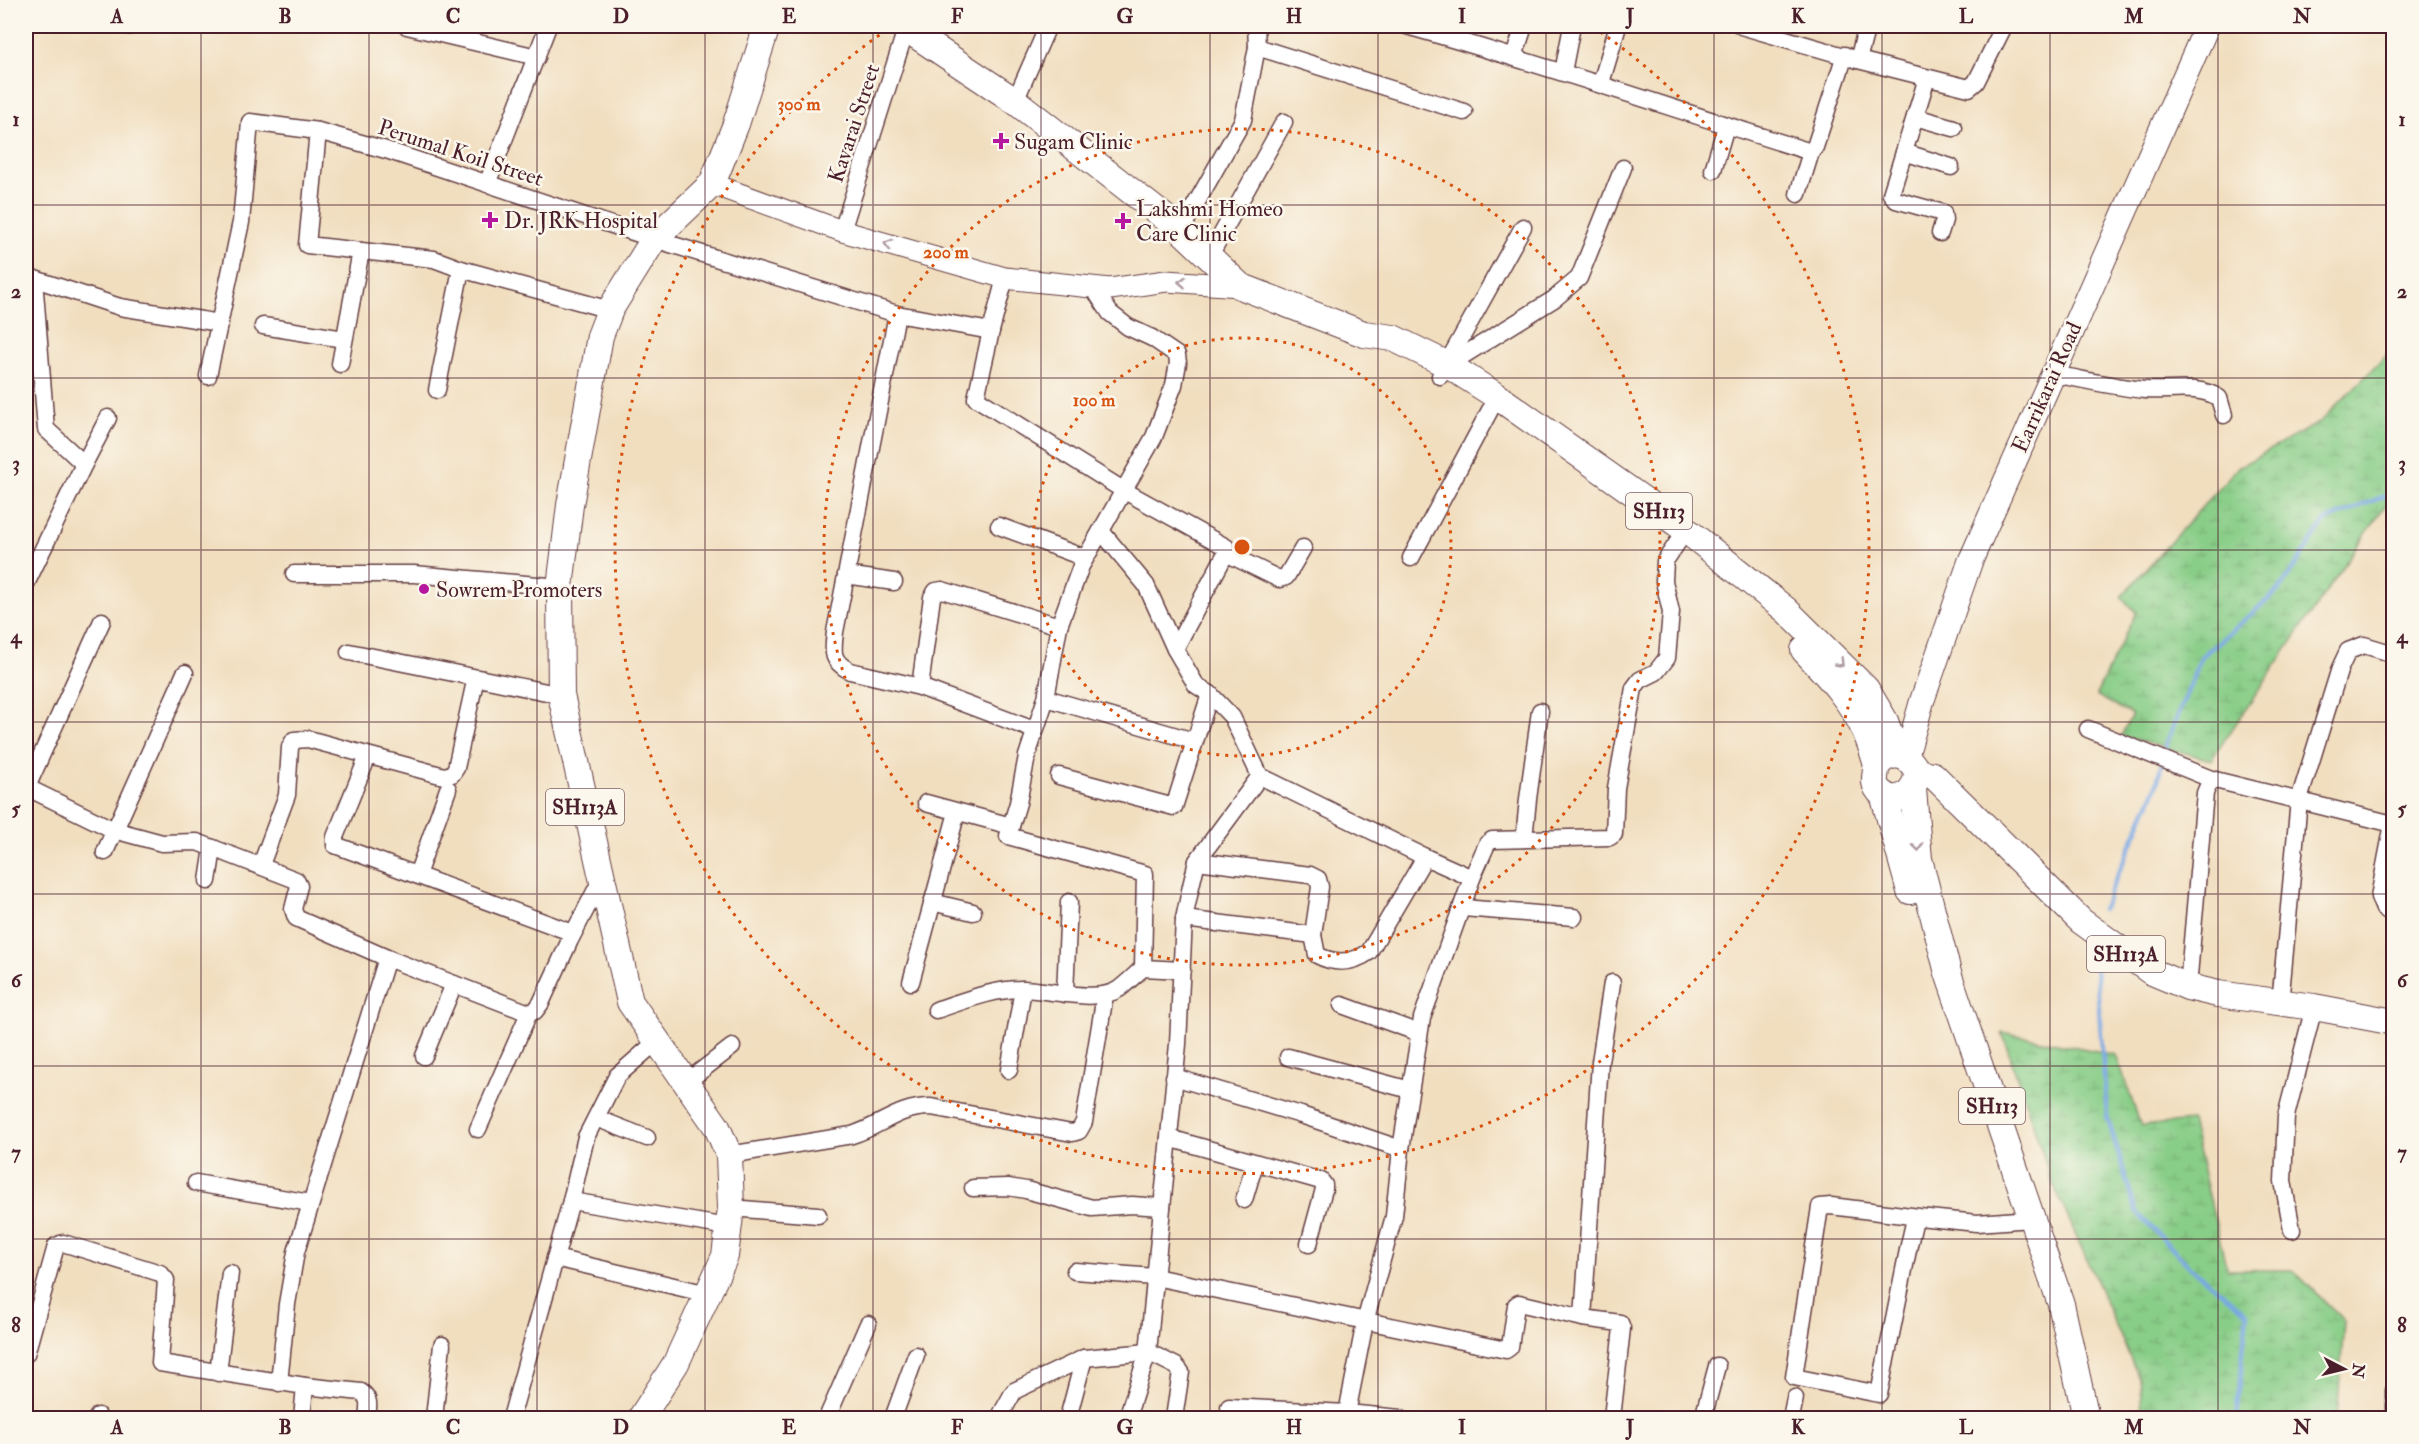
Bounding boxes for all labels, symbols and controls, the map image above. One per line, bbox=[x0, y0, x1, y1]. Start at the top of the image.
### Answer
text: A bbox=[110, 4, 124, 29]
text: B bbox=[278, 4, 292, 29]
text: C bbox=[446, 4, 460, 29]
text: D bbox=[613, 4, 629, 29]
text: E bbox=[782, 4, 797, 29]
text: F bbox=[951, 4, 964, 29]
text: G bbox=[1117, 4, 1134, 29]
text: H bbox=[1286, 4, 1302, 29]
text: I bbox=[1458, 4, 1466, 29]
text: J bbox=[1625, 4, 1634, 29]
text: K bbox=[1791, 4, 1806, 29]
text: L bbox=[1959, 4, 1974, 29]
text: M bbox=[2123, 4, 2144, 29]
text: N bbox=[2292, 4, 2312, 29]
street label: Kavarai Street bbox=[822, 60, 886, 186]
text: 300 m bbox=[777, 93, 822, 116]
text: 1 bbox=[12, 107, 20, 132]
text: 1 bbox=[2398, 107, 2406, 132]
street label: Perumal Koil Street bbox=[375, 113, 547, 193]
place label: Sugam Clinic bbox=[1014, 128, 1133, 156]
marker: Sugam Clinic bbox=[992, 132, 1010, 150]
place label: Lakshmi Homeo Care Clinic bbox=[1136, 195, 1283, 248]
place label: Dr. JRK Hospital bbox=[504, 207, 658, 236]
marker: Dr. JRK Hospital bbox=[481, 211, 499, 229]
marker: Lakshmi Homeo Care Clinic bbox=[1114, 212, 1132, 230]
one-way arrow bbox=[883, 239, 894, 251]
text: 200 m bbox=[923, 241, 970, 264]
one-way arrow bbox=[1177, 276, 1186, 289]
text: 2 bbox=[11, 279, 21, 304]
text: 2 bbox=[2397, 279, 2407, 304]
street label: Earrikarai Road bbox=[2006, 318, 2088, 457]
text: 100 m bbox=[1073, 389, 1116, 412]
text: 3 bbox=[12, 451, 20, 476]
text: 3 bbox=[2398, 451, 2406, 476]
road number: SH113 bbox=[1626, 493, 1692, 529]
centre of rings bbox=[1232, 537, 1252, 557]
place label: Sowrem Promoters bbox=[436, 576, 602, 604]
marker: Sowrem Promoters bbox=[417, 582, 431, 596]
text: 4 bbox=[10, 624, 23, 649]
text: 4 bbox=[2396, 624, 2409, 649]
one-way arrow bbox=[1833, 656, 1844, 666]
road number: SH113A bbox=[546, 789, 624, 825]
text: 5 bbox=[12, 796, 22, 821]
text: 5 bbox=[2398, 796, 2408, 821]
one-way arrow bbox=[1911, 843, 1923, 852]
road number: SH113A bbox=[2087, 936, 2165, 972]
text: 6 bbox=[11, 968, 23, 993]
text: 6 bbox=[2397, 968, 2409, 993]
road number: SH113 bbox=[1959, 1088, 2025, 1124]
text: 7 bbox=[11, 1140, 21, 1165]
text: 7 bbox=[2397, 1140, 2407, 1165]
text: 8 bbox=[11, 1313, 21, 1338]
text: 8 bbox=[2397, 1313, 2407, 1338]
north arrow bbox=[2314, 1339, 2374, 1399]
text: N bbox=[2347, 1361, 2369, 1380]
text: A bbox=[110, 1415, 124, 1440]
text: B bbox=[278, 1415, 292, 1440]
text: C bbox=[446, 1415, 460, 1440]
text: D bbox=[613, 1415, 629, 1440]
text: E bbox=[782, 1415, 797, 1440]
text: F bbox=[951, 1415, 964, 1440]
text: G bbox=[1117, 1415, 1134, 1440]
text: H bbox=[1286, 1415, 1302, 1440]
text: I bbox=[1458, 1415, 1466, 1440]
text: J bbox=[1625, 1415, 1634, 1440]
text: K bbox=[1791, 1415, 1806, 1440]
text: L bbox=[1959, 1415, 1974, 1440]
text: M bbox=[2123, 1415, 2144, 1440]
text: N bbox=[2292, 1415, 2312, 1440]

